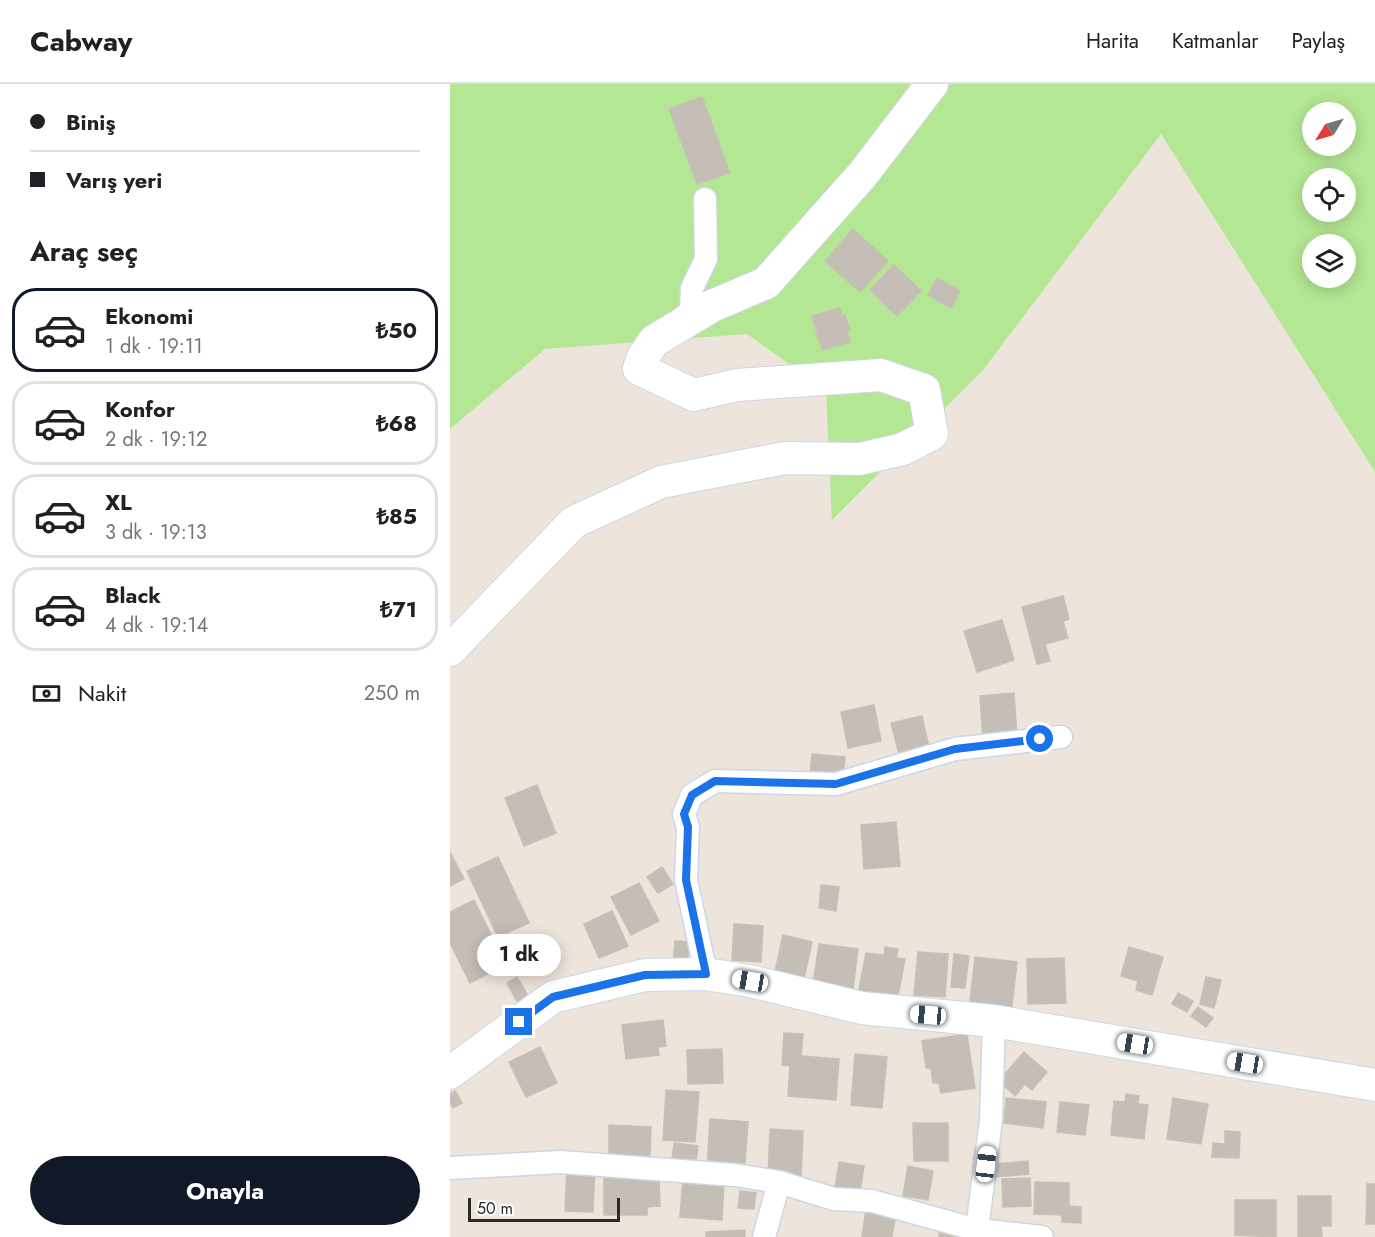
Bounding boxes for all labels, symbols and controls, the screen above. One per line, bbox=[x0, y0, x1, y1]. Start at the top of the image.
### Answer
text: Cabway bbox=[30, 21, 132, 62]
text: Harita bbox=[1086, 26, 1139, 56]
text: Katmanlar bbox=[1172, 26, 1258, 56]
text: Paylaş bbox=[1291, 26, 1345, 56]
north arrow bbox=[1302, 102, 1356, 156]
map controls bbox=[1302, 102, 1356, 288]
text: Biniş bbox=[66, 106, 115, 138]
text: Varış yeri bbox=[66, 164, 162, 196]
button: locate bbox=[1302, 168, 1356, 222]
text: Araç seç bbox=[30, 232, 138, 271]
button: layers bbox=[1302, 234, 1356, 288]
text: Ekonomi bbox=[105, 300, 193, 332]
icon: car bbox=[33, 303, 87, 357]
text: ₺50 bbox=[376, 314, 417, 346]
text: 1 dk · 19:11 bbox=[105, 332, 203, 361]
text: Konfor bbox=[105, 393, 175, 425]
icon: car bbox=[33, 396, 87, 450]
text: ₺68 bbox=[376, 407, 417, 439]
text: 2 dk · 19:12 bbox=[105, 425, 207, 454]
text: XL bbox=[105, 486, 132, 518]
icon: car bbox=[33, 489, 87, 543]
text: ₺85 bbox=[376, 500, 417, 532]
text: 3 dk · 19:13 bbox=[105, 518, 207, 547]
text: Black bbox=[105, 579, 161, 611]
icon: car bbox=[33, 582, 87, 636]
text: ₺71 bbox=[380, 593, 417, 625]
text: 4 dk · 19:14 bbox=[105, 611, 208, 640]
icon: cash bbox=[30, 677, 63, 710]
text: Nakit bbox=[78, 677, 126, 709]
text: 250 m bbox=[364, 679, 420, 708]
route start bbox=[1026, 725, 1053, 752]
callout: 1 dk bbox=[477, 935, 561, 977]
text: 1 dk bbox=[499, 940, 539, 969]
car bbox=[731, 969, 769, 993]
car bbox=[909, 1004, 947, 1026]
route end bbox=[505, 1008, 532, 1035]
car bbox=[1116, 1032, 1154, 1056]
car bbox=[1226, 1051, 1264, 1075]
car bbox=[975, 1145, 997, 1183]
button: Onayla bbox=[30, 1156, 420, 1225]
scale bar bbox=[468, 1195, 620, 1222]
text: 50 m bbox=[477, 1197, 513, 1220]

